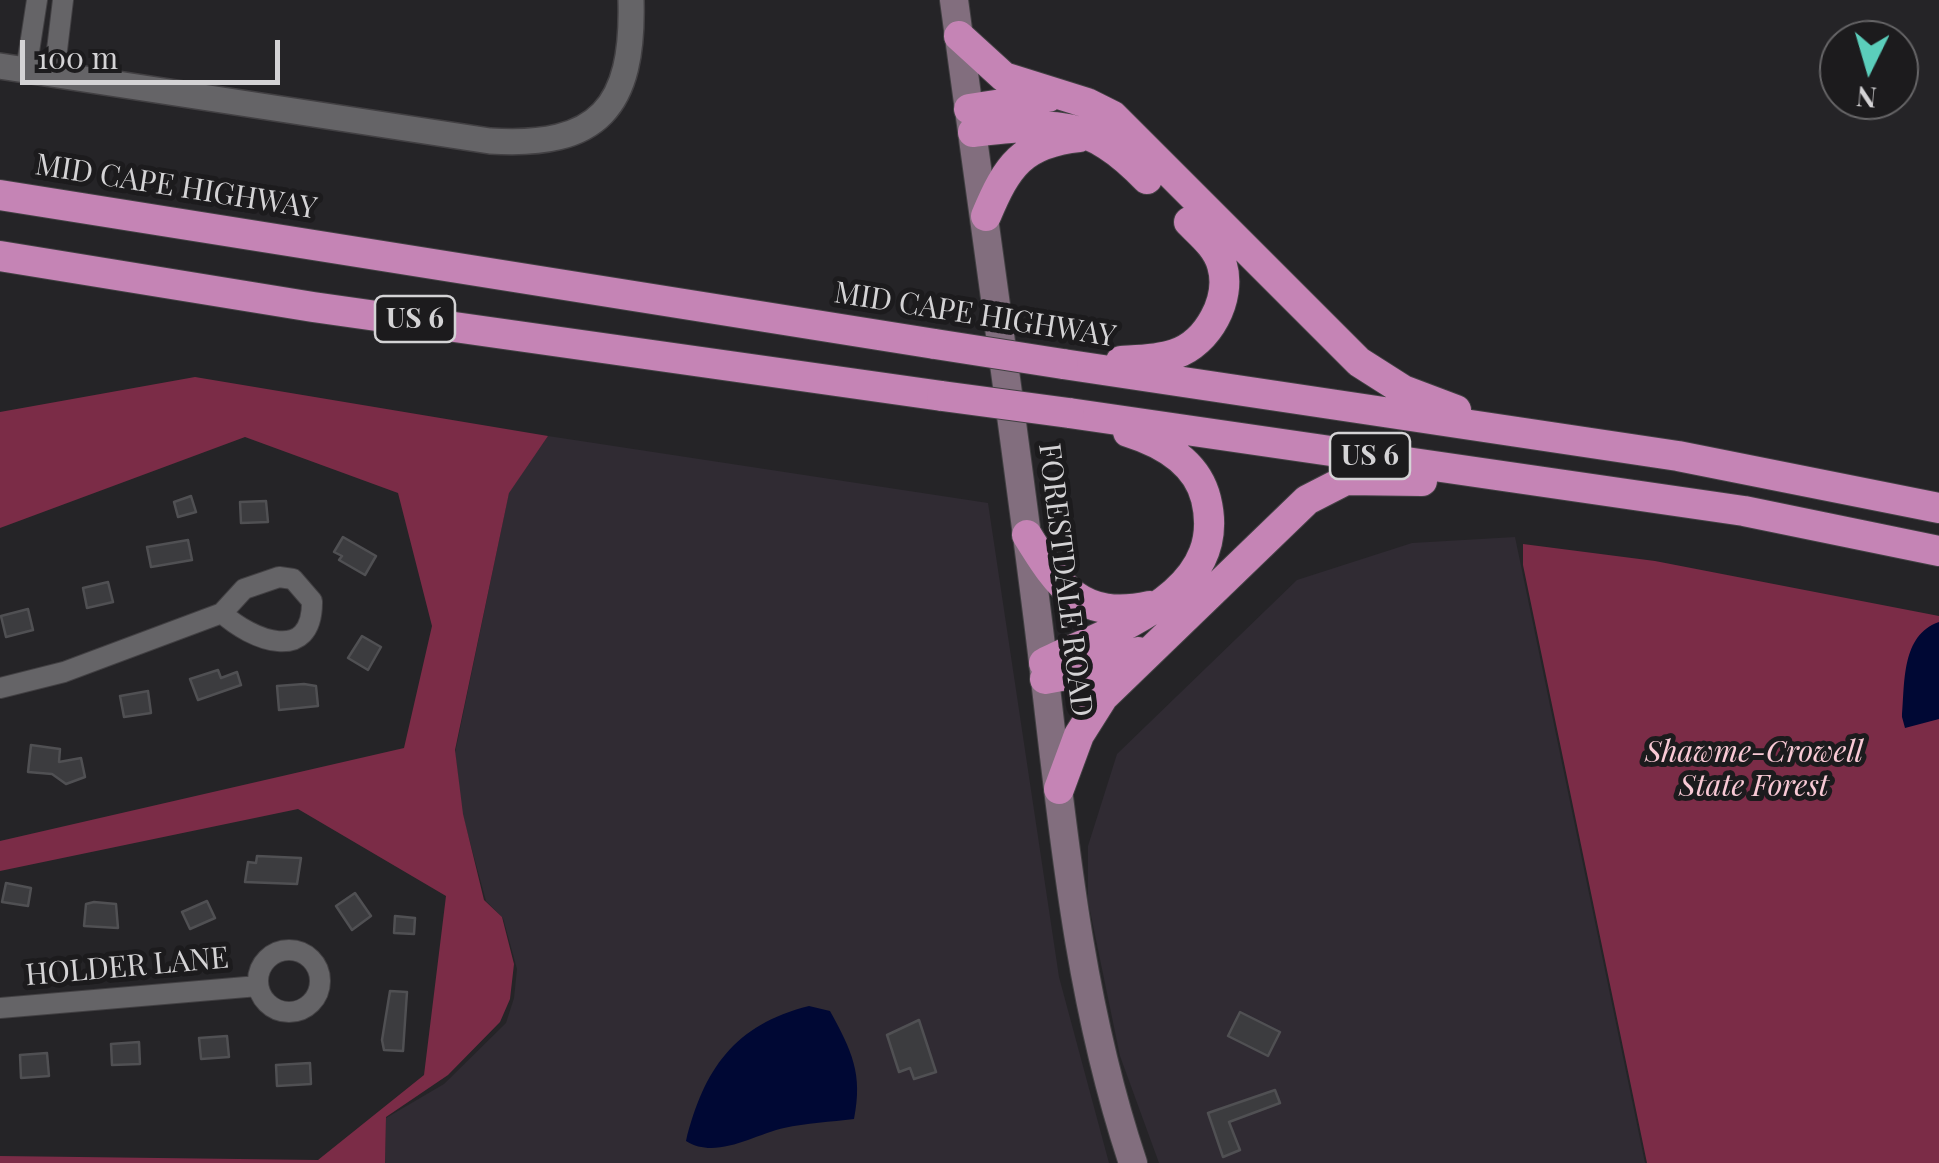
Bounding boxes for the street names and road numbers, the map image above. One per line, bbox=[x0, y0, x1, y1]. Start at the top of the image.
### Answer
street label: MID CAPE HIGHWAY bbox=[33, 147, 319, 227]
street label: MID CAPE HIGHWAY bbox=[832, 275, 1118, 355]
road number: US 6 bbox=[375, 296, 455, 342]
road number: US 6 bbox=[1330, 433, 1410, 479]
street label: FORESTDALE ROAD bbox=[1030, 441, 1100, 719]
street label: HOLDER LANE bbox=[24, 940, 230, 994]

